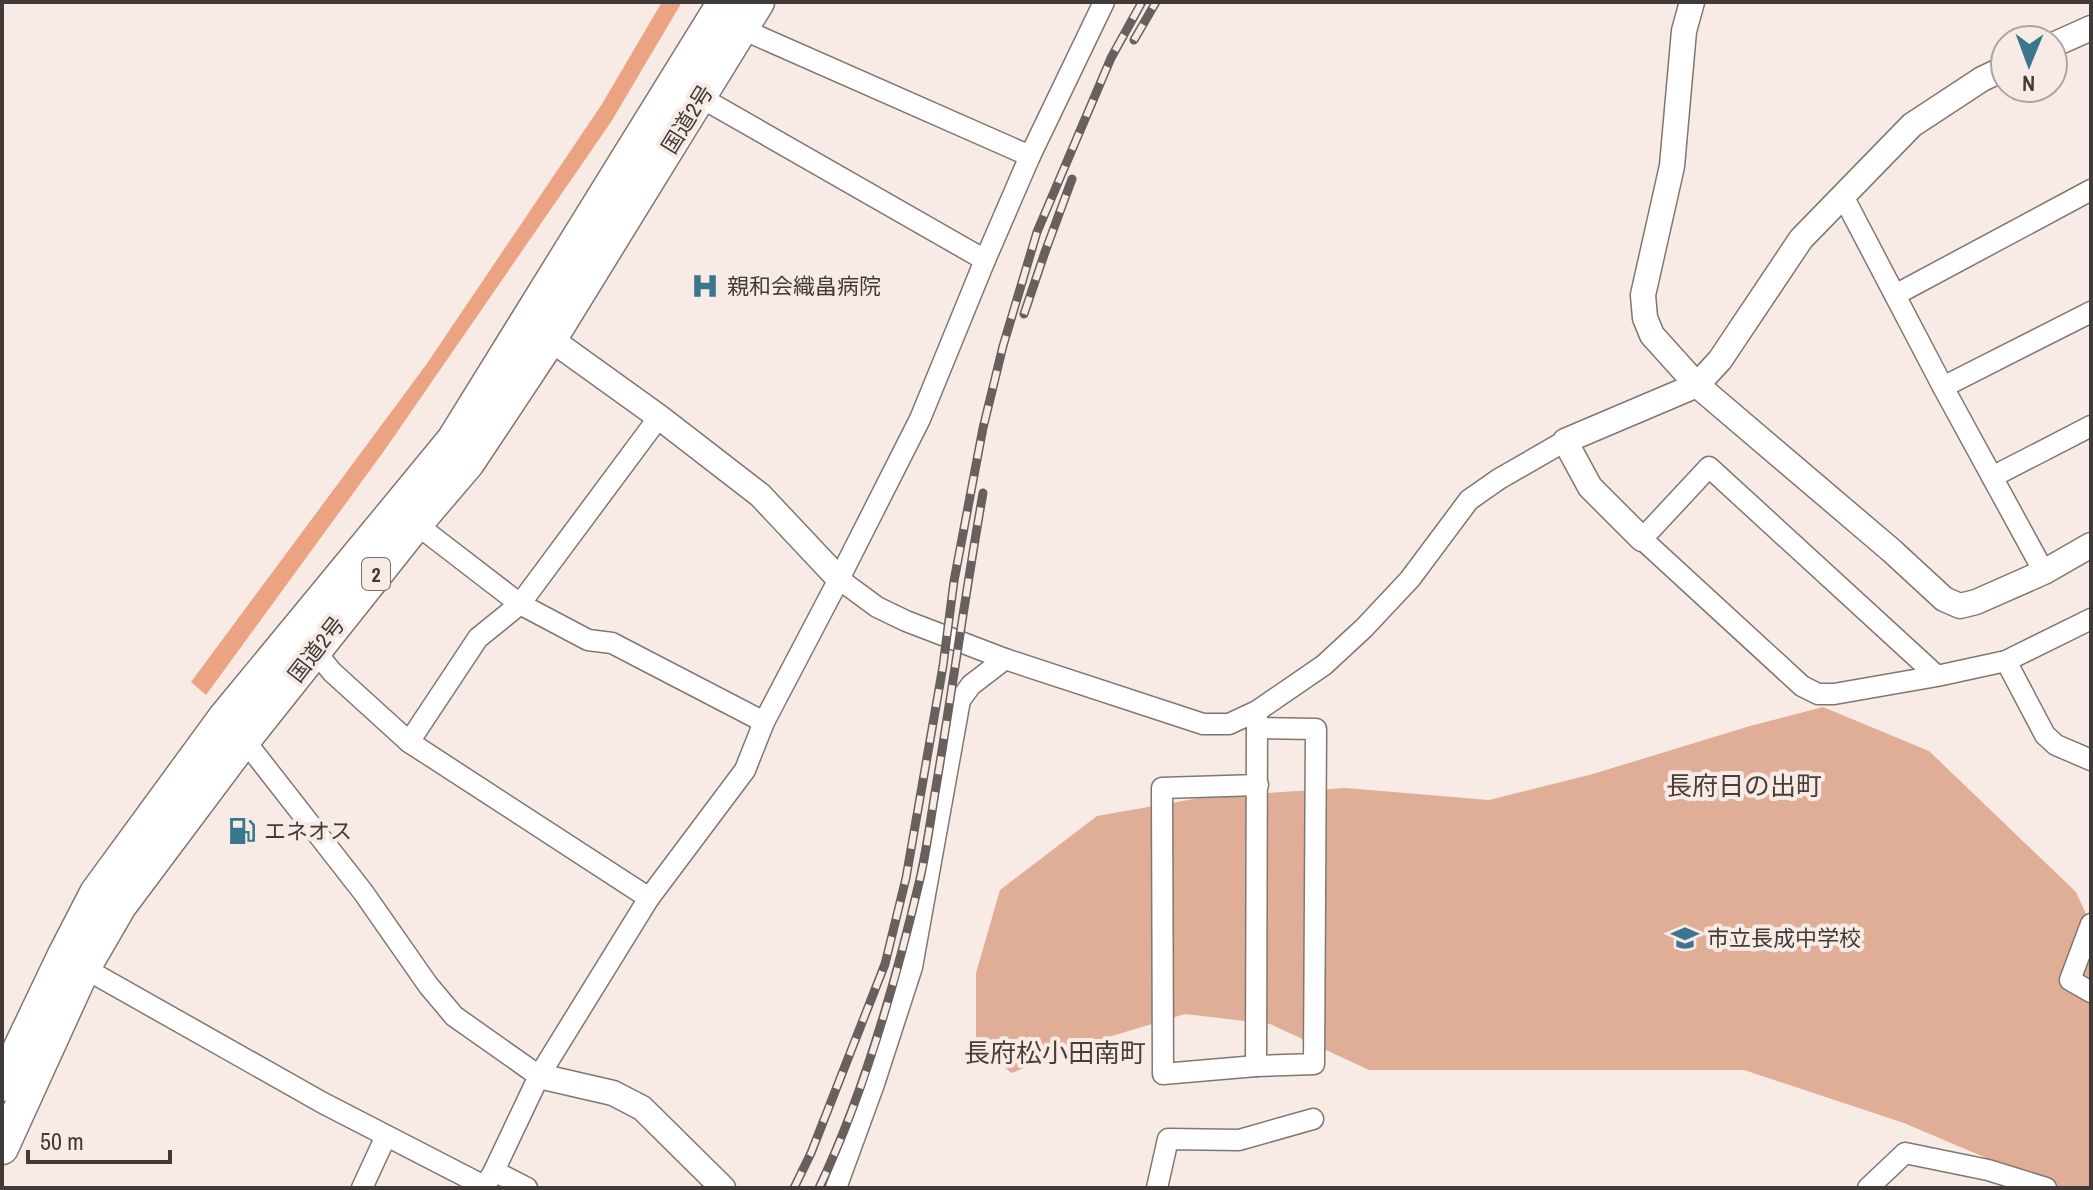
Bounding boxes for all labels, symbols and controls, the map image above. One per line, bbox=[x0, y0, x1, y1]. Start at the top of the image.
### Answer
north arrow bbox=[1989, 24, 2069, 104]
text: N bbox=[2022, 69, 2035, 99]
street label: 国道2号 bbox=[654, 79, 720, 159]
hospital icon: 親和会織畠病院 bbox=[690, 271, 720, 301]
place label: 親和会織畠病院 bbox=[727, 271, 881, 301]
road number: 2 bbox=[362, 558, 390, 590]
street label: 国道2号 bbox=[281, 610, 351, 688]
district label: 長府日の出町 bbox=[1666, 768, 1822, 803]
fuel station icon: エネオス bbox=[227, 816, 257, 846]
place label: エネオス bbox=[264, 816, 352, 846]
school or university icon: 市立長成中学校 bbox=[1670, 923, 1700, 953]
place label: 市立長成中学校 bbox=[1707, 923, 1861, 953]
district label: 長府松小田南町 bbox=[964, 1035, 1146, 1070]
scale bar bbox=[28, 1114, 170, 1164]
text: 50 m bbox=[40, 1125, 84, 1157]

